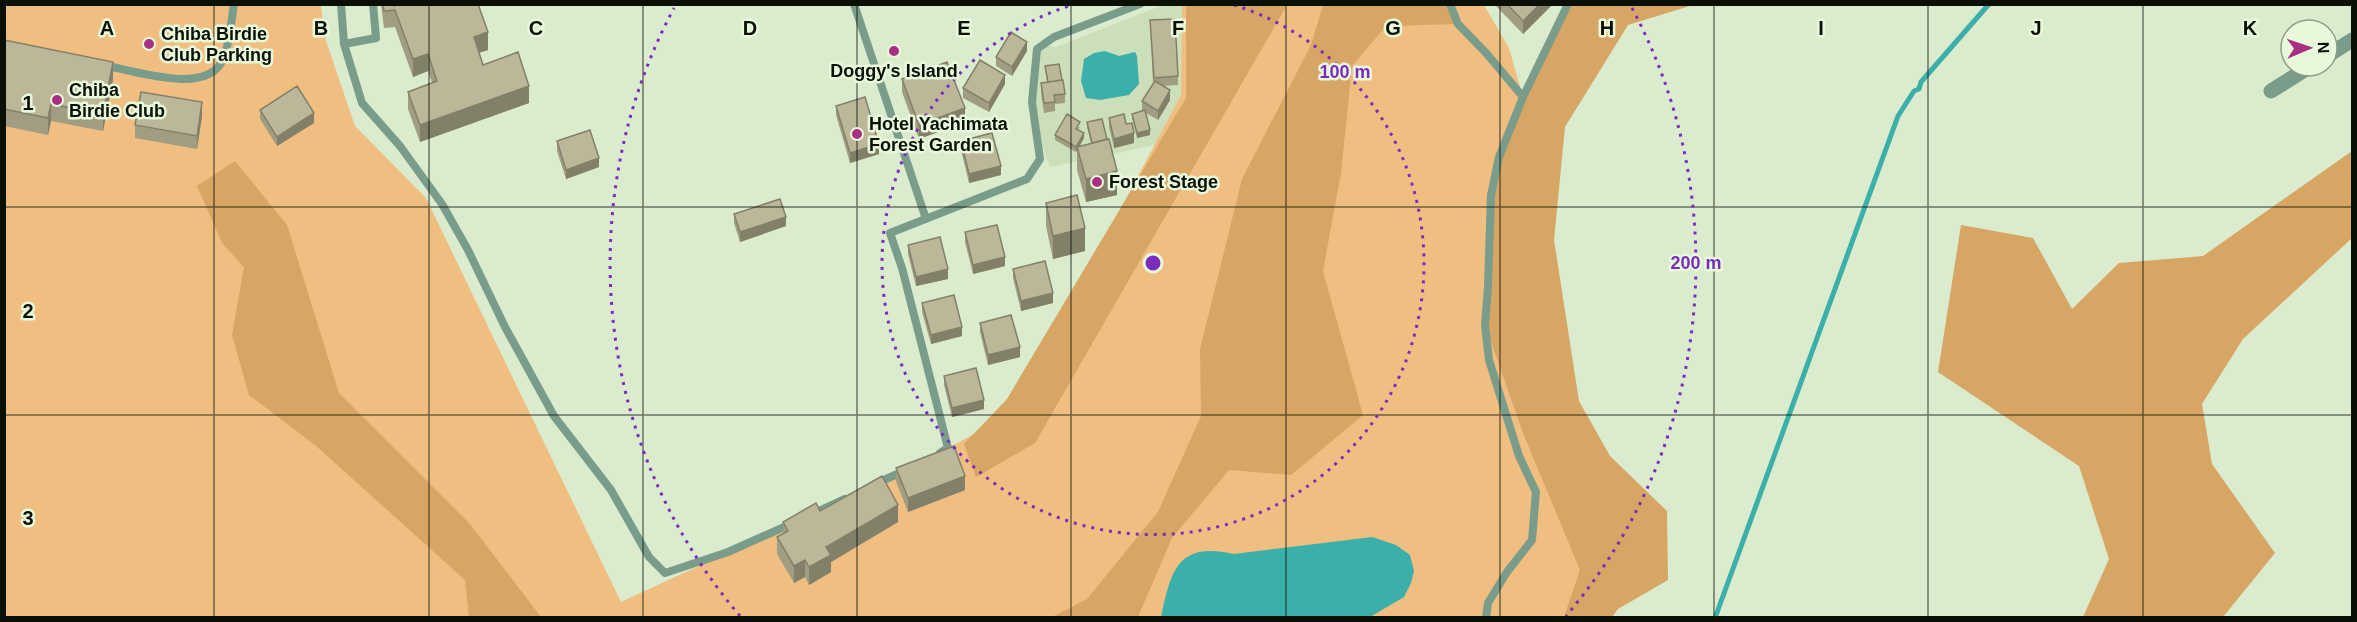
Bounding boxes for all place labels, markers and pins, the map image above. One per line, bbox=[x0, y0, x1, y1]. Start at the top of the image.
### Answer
place label: Chiba Birdie Club Parking bbox=[161, 24, 272, 65]
marker: Chiba Birdie Club Parking bbox=[142, 37, 156, 51]
marker: Doggy's Island bbox=[887, 44, 901, 58]
place label: Doggy's Island bbox=[830, 61, 958, 81]
place label: Chiba Birdie Club bbox=[69, 80, 165, 121]
marker: Chiba Birdie Club bbox=[50, 93, 64, 107]
place label: Hotel Yachimata Forest Garden bbox=[869, 114, 1009, 155]
marker: Hotel Yachimata Forest Garden bbox=[850, 127, 864, 141]
place label: Forest Stage bbox=[1109, 172, 1218, 192]
marker: Forest Stage bbox=[1090, 175, 1104, 189]
centre of rings bbox=[1143, 253, 1163, 273]

